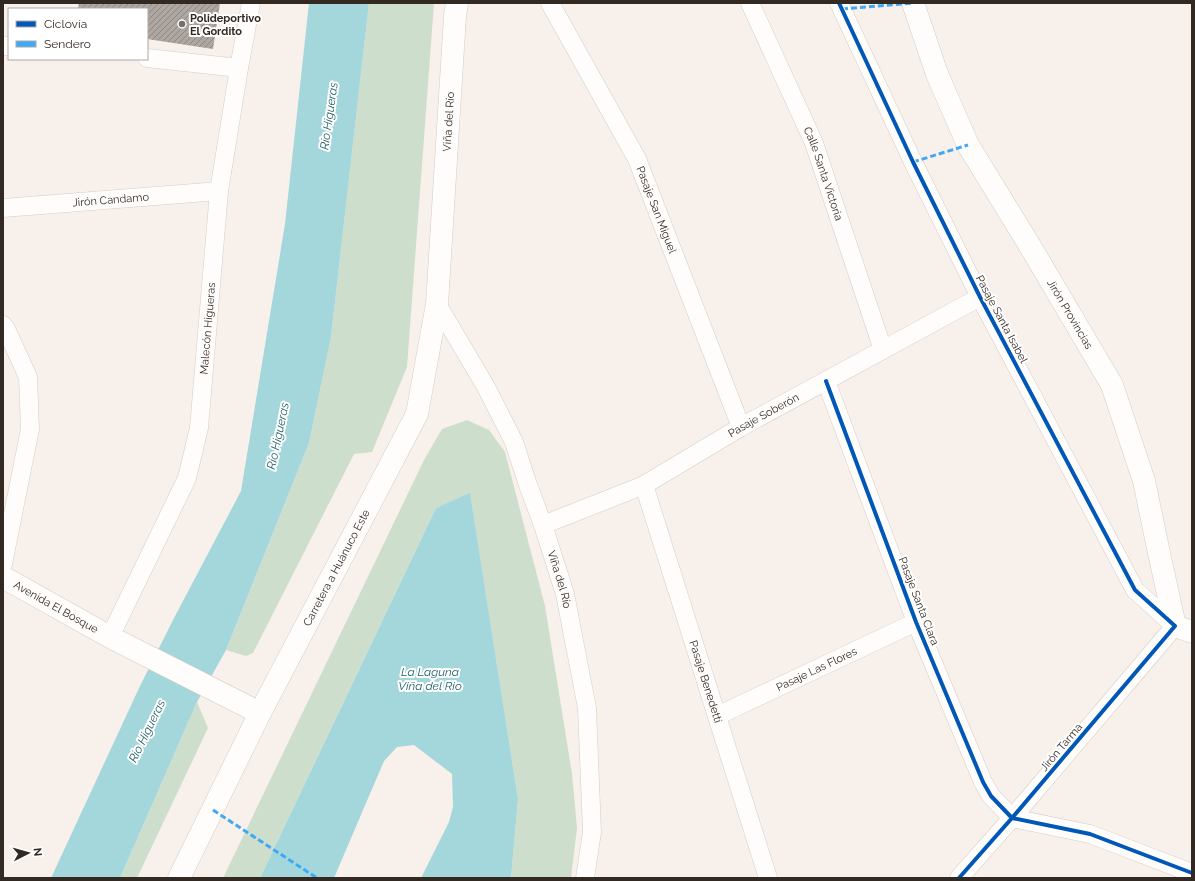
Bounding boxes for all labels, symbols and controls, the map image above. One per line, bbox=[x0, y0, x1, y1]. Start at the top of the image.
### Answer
legend bbox=[8, 8, 148, 60]
place label: Polideportivo El Gordito bbox=[190, 12, 261, 38]
text: Ciclovía bbox=[44, 17, 87, 31]
marker: Polideportivo El Gordito bbox=[177, 19, 187, 29]
text: Sendero bbox=[44, 37, 91, 51]
water label: Río Higueras bbox=[317, 81, 341, 151]
street label: Viña del Río bbox=[441, 91, 457, 152]
street label: Calle Santa Victoria bbox=[801, 125, 845, 222]
street label: Pasaje San Miguel bbox=[633, 164, 679, 255]
street label: Jirón Candamo bbox=[72, 191, 150, 210]
street label: Pasaje Santa Isabel bbox=[973, 273, 1030, 365]
street label: Jirón Provincias bbox=[1044, 277, 1095, 351]
street label: Malecón Higueras bbox=[198, 282, 218, 375]
street label: Pasaje Soberón bbox=[726, 391, 801, 440]
water label: Río Higueras bbox=[264, 401, 292, 471]
street label: Carretera a Huánuco Este bbox=[301, 507, 373, 628]
street label: Viña del Río bbox=[545, 549, 574, 610]
street label: Pasaje Santa Clara bbox=[896, 555, 941, 647]
street label: Avenida El Bosque bbox=[11, 578, 101, 636]
street label: Pasaje Benedetti bbox=[686, 639, 725, 724]
street label: Pasaje Las Flores bbox=[774, 645, 859, 694]
water label: La Laguna Viña del Rio bbox=[398, 665, 462, 693]
water label: Río Higueras bbox=[126, 697, 168, 765]
street label: Jirón Tarma bbox=[1038, 721, 1085, 774]
north arrow bbox=[8, 833, 48, 873]
text: N bbox=[31, 847, 44, 857]

